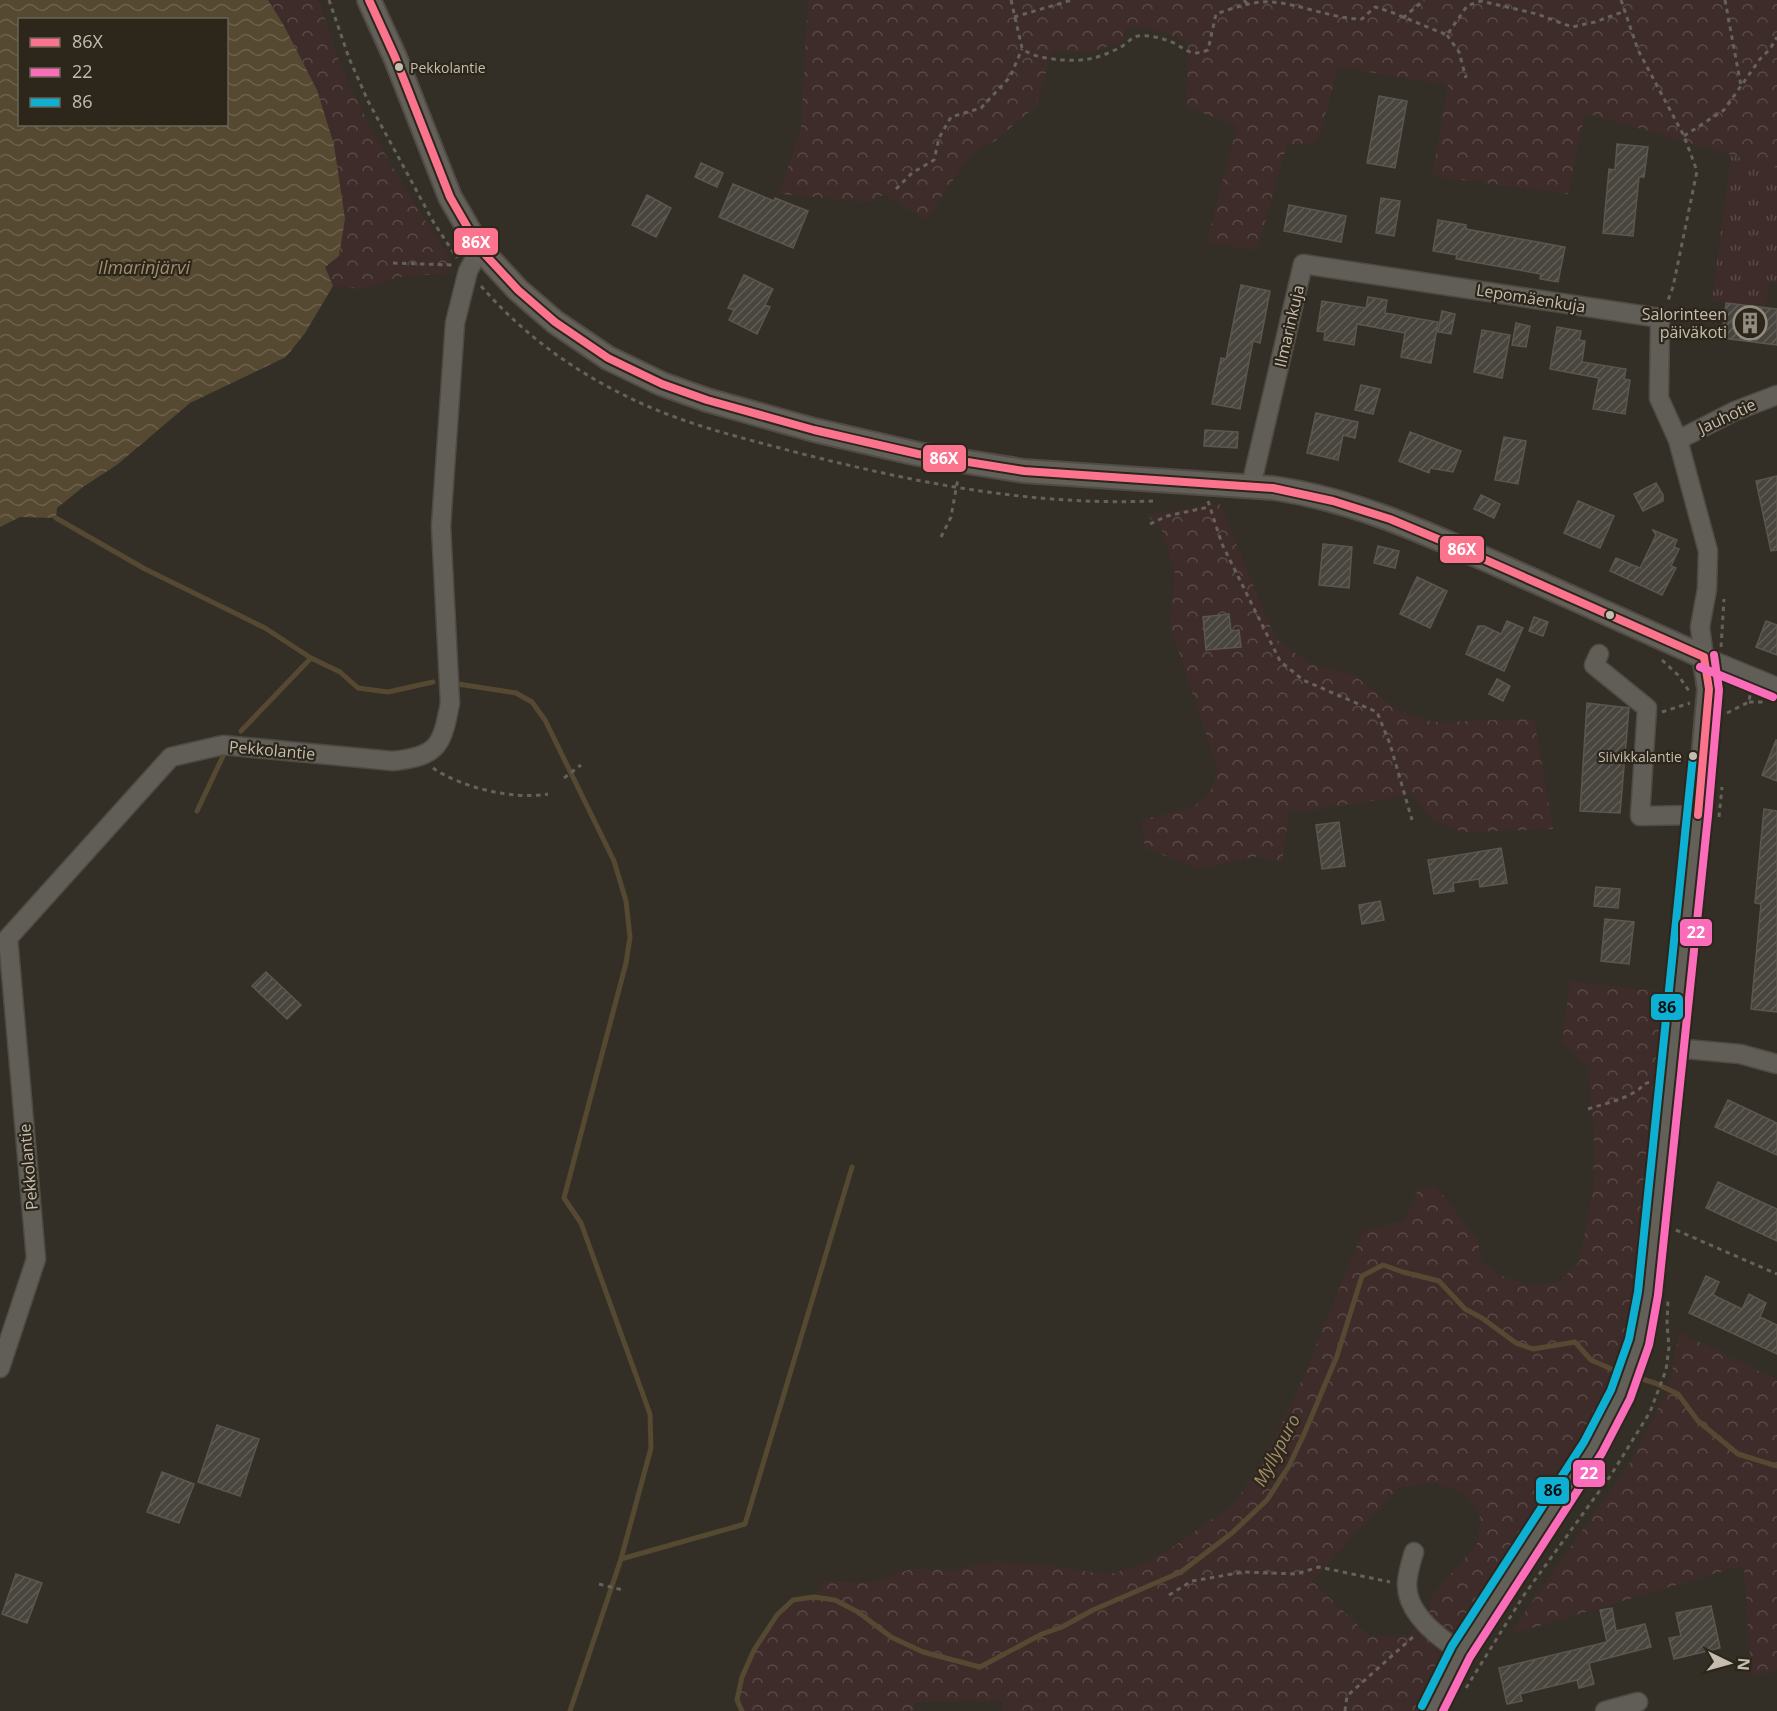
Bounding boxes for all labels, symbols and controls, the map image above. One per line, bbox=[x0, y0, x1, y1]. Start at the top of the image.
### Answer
legend bbox=[18, 18, 228, 126]
text: 86X bbox=[72, 29, 104, 53]
place label: Pekkolantie bbox=[410, 58, 486, 77]
text: 22 bbox=[72, 59, 93, 83]
marker: Pekkolantie bbox=[393, 61, 405, 73]
text: 86 bbox=[72, 89, 93, 113]
line badge: 86X bbox=[453, 227, 499, 256]
text: 86X bbox=[462, 231, 491, 253]
water label: Ilmarinjärvi bbox=[98, 255, 190, 279]
street label: Lepomäenkuja bbox=[1475, 278, 1587, 318]
street label: Ilmarinkuja bbox=[1269, 283, 1309, 369]
place label: Salorinteen päiväkoti bbox=[1642, 303, 1727, 343]
building icon: Salorinteen päiväkoti bbox=[1732, 305, 1768, 341]
street label: Jauhotie bbox=[1693, 393, 1759, 440]
line badge: 86X bbox=[922, 444, 967, 473]
text: 86X bbox=[930, 447, 959, 469]
line badge: 86X bbox=[1439, 535, 1485, 564]
text: 86X bbox=[1448, 538, 1477, 560]
unlabelled marker bbox=[1604, 609, 1616, 621]
street label: Pekkolantie bbox=[228, 735, 316, 765]
place label: Siivikkalantie bbox=[1598, 747, 1682, 766]
marker: Siivikkalantie bbox=[1687, 750, 1699, 762]
line badge: 22 bbox=[1679, 918, 1713, 947]
text: 22 bbox=[1687, 921, 1705, 943]
line badge: 86 bbox=[1650, 993, 1684, 1021]
text: 86 bbox=[1658, 996, 1676, 1018]
street label: Pekkolantie bbox=[13, 1123, 43, 1211]
water label: Myllypuro bbox=[1247, 1410, 1305, 1490]
line badge: 22 bbox=[1572, 1459, 1606, 1488]
text: 22 bbox=[1580, 1462, 1598, 1484]
line badge: 86 bbox=[1535, 1476, 1570, 1505]
text: 86 bbox=[1544, 1479, 1562, 1501]
north arrow bbox=[1699, 1633, 1759, 1693]
text: N bbox=[1732, 1657, 1755, 1672]

